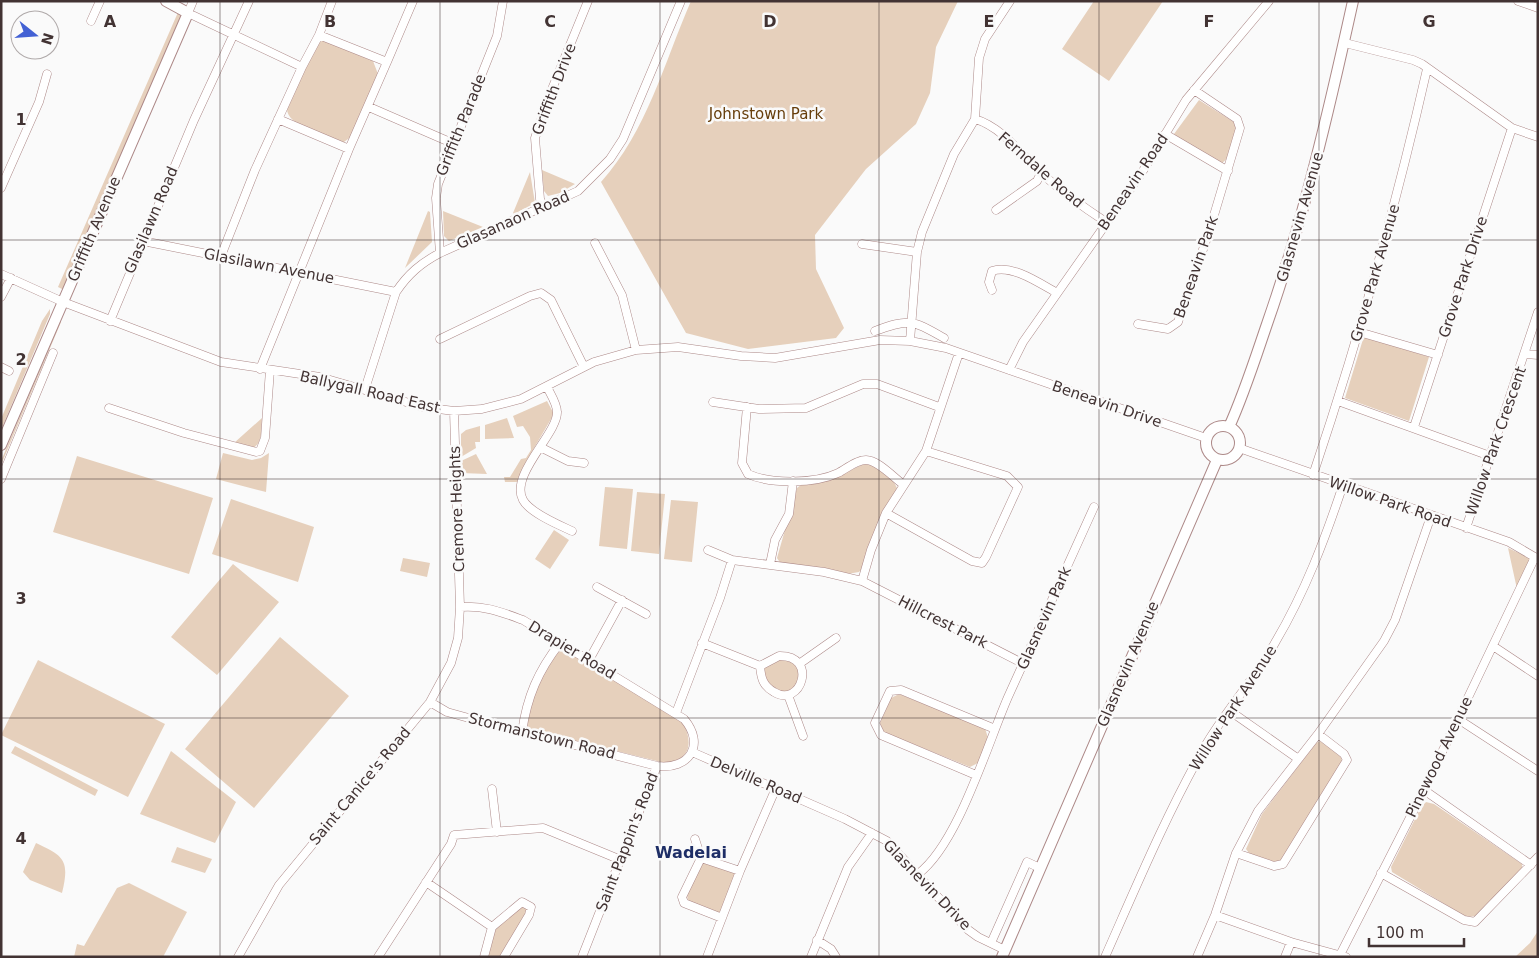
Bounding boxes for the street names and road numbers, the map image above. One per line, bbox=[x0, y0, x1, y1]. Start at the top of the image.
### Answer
street label: Griffith Drive bbox=[528, 41, 580, 137]
street label: Griffith Parade bbox=[432, 71, 490, 179]
street label: Ferndale Road bbox=[995, 128, 1087, 212]
street label: Beneavin Road bbox=[1094, 130, 1172, 234]
street label: Glasnevin Avenue bbox=[1273, 150, 1327, 284]
street label: Glasilawn Road bbox=[120, 164, 182, 276]
street label: Griffith Avenue bbox=[64, 174, 124, 284]
street label: Glasanaon Road bbox=[454, 187, 572, 253]
street label: Grove Park Avenue bbox=[1347, 202, 1403, 344]
street label: Beneavin Park bbox=[1170, 213, 1222, 321]
street label: Grove Park Drive bbox=[1435, 214, 1491, 340]
street label: Glasilawn Avenue bbox=[202, 245, 336, 287]
street label: Willow Park Crescent bbox=[1462, 364, 1530, 518]
street label: Ballygall Road East bbox=[298, 367, 442, 417]
street label: Beneavin Drive bbox=[1050, 377, 1164, 431]
street label: Cremore Heights bbox=[446, 445, 468, 573]
street label: Willow Park Road bbox=[1327, 473, 1453, 531]
street label: Glasnevin Park bbox=[1013, 563, 1075, 672]
street label: Hillcrest Park bbox=[895, 592, 991, 652]
street label: Glasnevin Avenue bbox=[1093, 599, 1163, 729]
street label: Drapier Road bbox=[525, 617, 619, 683]
street label: Willow Park Avenue bbox=[1186, 642, 1280, 774]
street label: Pinewood Avenue bbox=[1402, 694, 1476, 820]
street label: Stormanstown Road bbox=[467, 709, 617, 763]
street label: Saint Canice's Road bbox=[305, 723, 415, 849]
street label: Delville Road bbox=[707, 753, 805, 807]
street label: Saint Pappin's Road bbox=[592, 770, 662, 914]
street label: Glasnevin Drive bbox=[879, 836, 975, 934]

